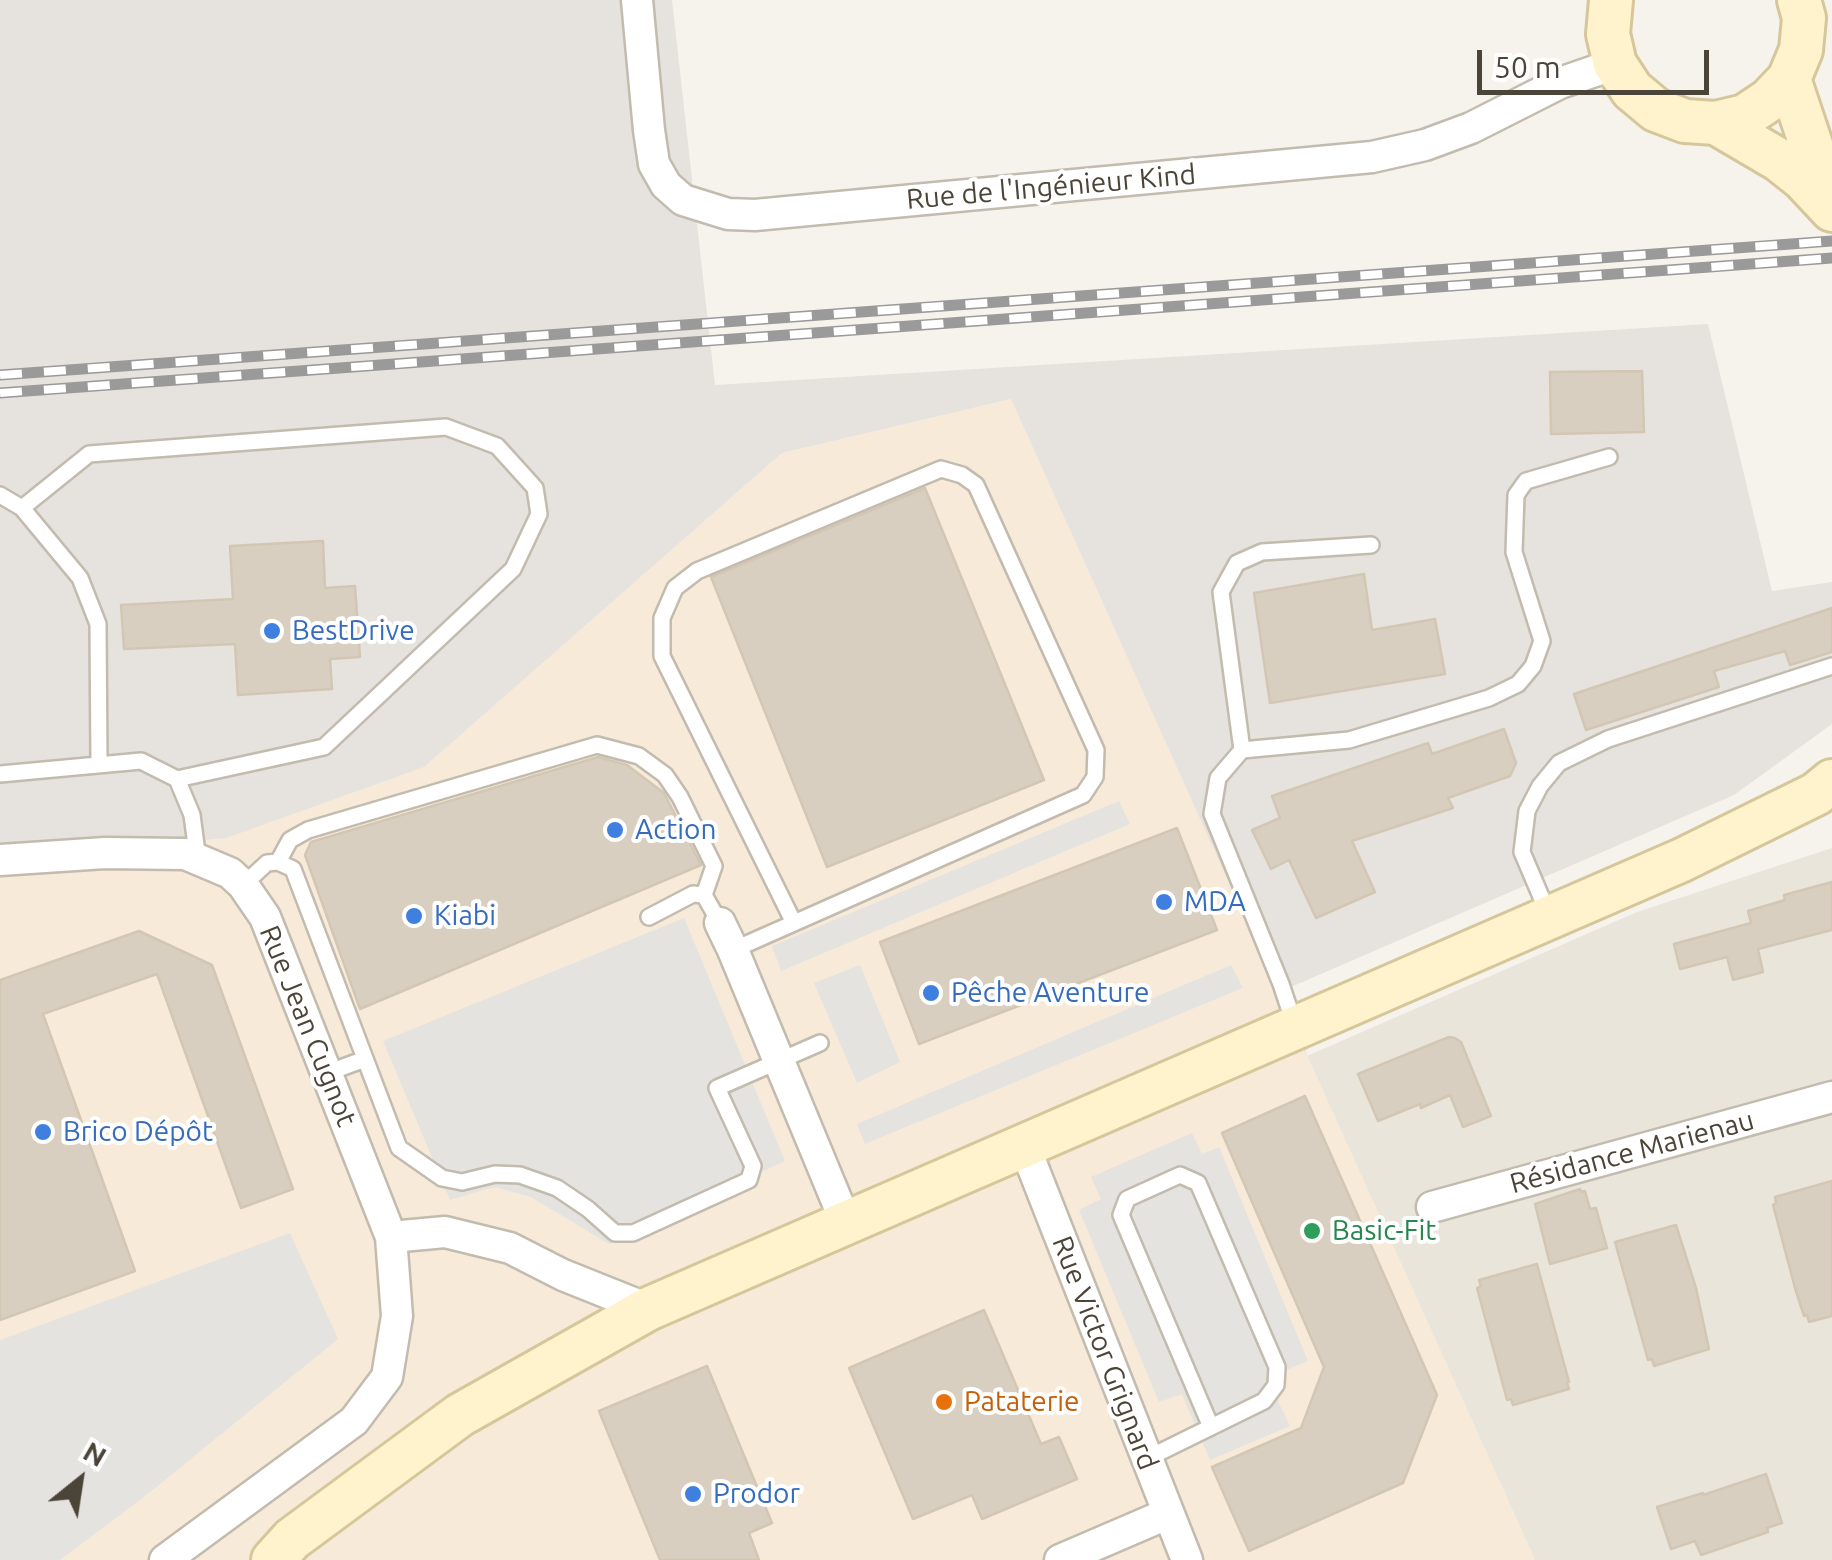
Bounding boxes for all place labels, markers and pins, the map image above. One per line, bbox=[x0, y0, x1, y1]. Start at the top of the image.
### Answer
place label: BestDrive bbox=[292, 614, 415, 648]
marker: BestDrive bbox=[261, 620, 283, 642]
place label: Action bbox=[635, 813, 716, 847]
marker: Action bbox=[604, 819, 626, 841]
place label: MDA bbox=[1184, 885, 1246, 919]
marker: MDA bbox=[1153, 891, 1175, 913]
place label: Kiabi bbox=[434, 899, 496, 933]
marker: Kiabi bbox=[403, 905, 425, 927]
place label: Pêche Aventure bbox=[951, 976, 1149, 1010]
marker: Pêche Aventure bbox=[920, 982, 942, 1004]
place label: Brico Dépôt bbox=[63, 1115, 213, 1149]
marker: Brico Dépôt bbox=[32, 1121, 54, 1143]
place label: Basic-Fit bbox=[1332, 1214, 1436, 1248]
marker: Basic-Fit bbox=[1301, 1220, 1323, 1242]
place label: Pataterie bbox=[964, 1385, 1079, 1419]
marker: Pataterie bbox=[933, 1391, 955, 1413]
place label: Prodor bbox=[713, 1477, 800, 1511]
marker: Prodor bbox=[682, 1483, 704, 1505]

